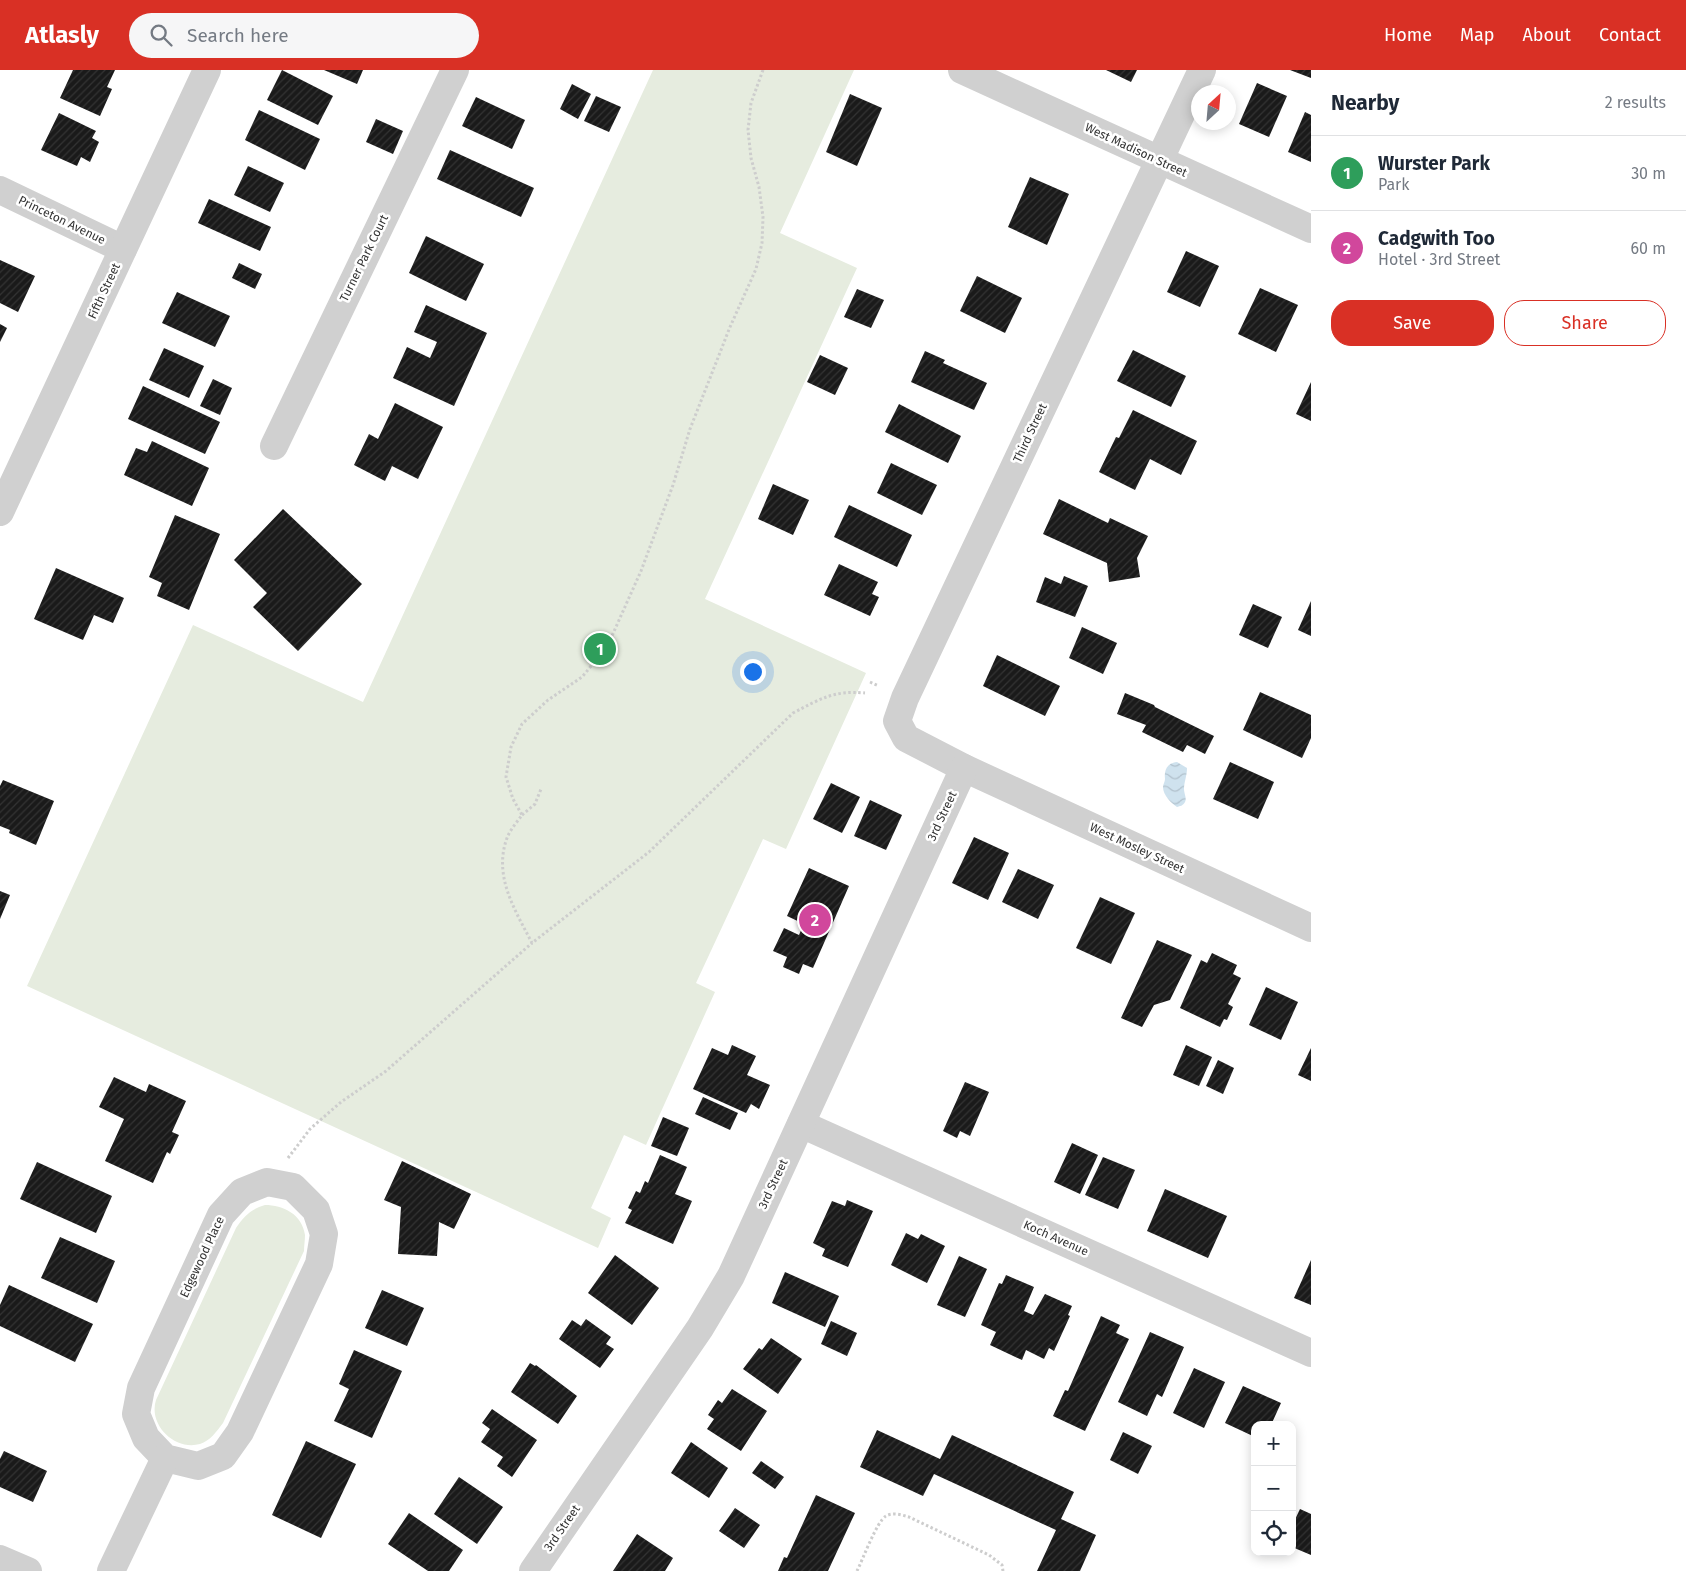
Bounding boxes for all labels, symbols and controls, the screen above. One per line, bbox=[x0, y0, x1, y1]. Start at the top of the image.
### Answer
search box bbox=[129, 13, 479, 58]
text: Atlasly bbox=[25, 21, 99, 49]
icon: search bbox=[147, 21, 175, 49]
text: Search here bbox=[187, 24, 289, 47]
text: Home bbox=[1384, 24, 1432, 46]
text: Map bbox=[1460, 24, 1494, 46]
text: About bbox=[1522, 24, 1571, 46]
text: Contact bbox=[1599, 24, 1661, 46]
north arrow bbox=[1191, 85, 1236, 130]
text: Nearby bbox=[1331, 90, 1399, 116]
text: 2 results bbox=[1605, 93, 1666, 112]
street label: West Madison Street bbox=[1083, 120, 1190, 180]
text: Wurster Park bbox=[1378, 152, 1490, 175]
text: 1 bbox=[1343, 164, 1351, 183]
text: 30 m bbox=[1631, 164, 1666, 183]
text: Park bbox=[1378, 175, 1410, 194]
street label: Princeton Avenue bbox=[16, 193, 108, 247]
street label: Turner Park Court bbox=[337, 212, 391, 304]
text: Cadgwith Too bbox=[1378, 227, 1495, 250]
text: 2 bbox=[1343, 239, 1351, 258]
text: 60 m bbox=[1631, 239, 1666, 258]
text: Hotel · 3rd Street bbox=[1378, 250, 1500, 269]
street label: Fifth Street bbox=[85, 260, 123, 321]
button: Save bbox=[1331, 300, 1494, 346]
button: Share bbox=[1504, 300, 1666, 346]
street label: Third Street bbox=[1010, 401, 1050, 465]
pin: 1 bbox=[584, 630, 616, 668]
your location bbox=[740, 659, 766, 685]
street label: 3rd Street bbox=[924, 788, 960, 843]
street label: West Mosley Street bbox=[1087, 820, 1187, 876]
pin: 2 bbox=[799, 901, 831, 939]
street label: 3rd Street bbox=[755, 1156, 791, 1211]
street label: Edgewood Place bbox=[177, 1214, 227, 1300]
street label: Koch Avenue bbox=[1021, 1217, 1091, 1259]
map controls bbox=[1251, 1421, 1296, 1556]
button: + bbox=[1251, 1421, 1296, 1466]
button: − bbox=[1251, 1466, 1296, 1511]
street label: 3rd Street bbox=[541, 1502, 583, 1554]
button: locate bbox=[1251, 1511, 1296, 1556]

